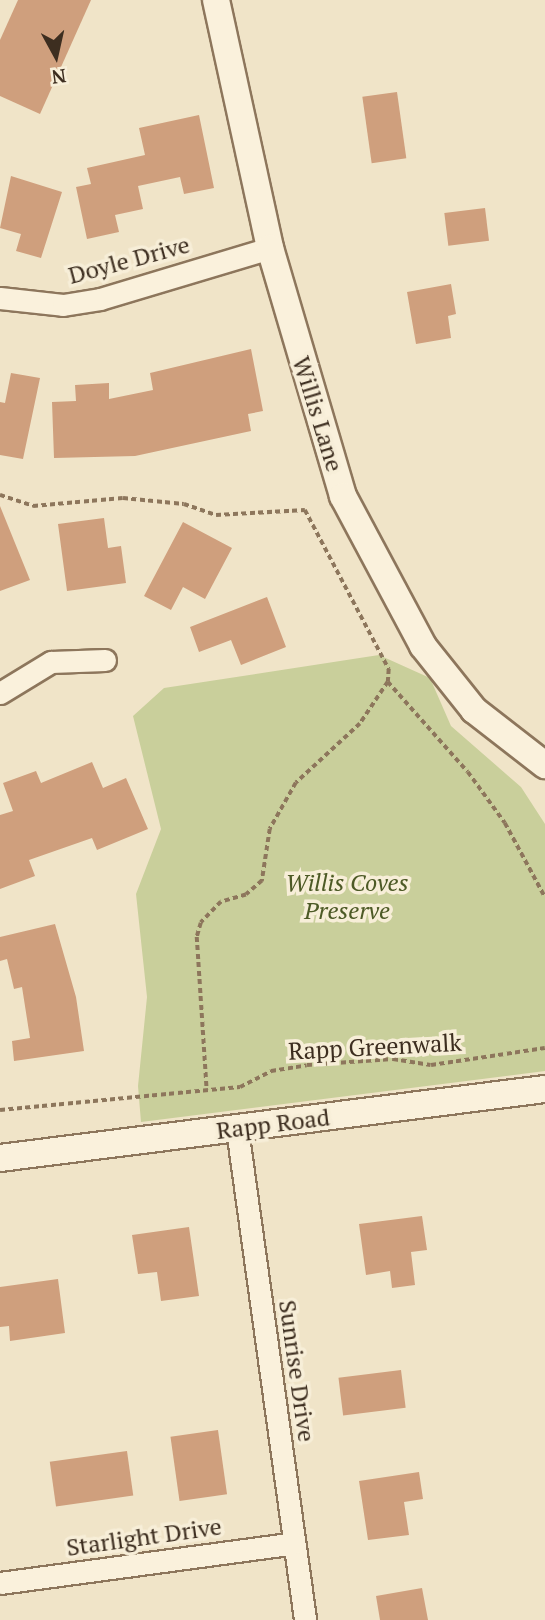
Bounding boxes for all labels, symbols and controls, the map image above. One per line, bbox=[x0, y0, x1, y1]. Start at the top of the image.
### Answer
north arrow bbox=[21, 21, 91, 91]
text: N bbox=[50, 64, 68, 91]
street label: Doyle Drive bbox=[65, 230, 193, 290]
street label: Willis Lane bbox=[287, 353, 349, 475]
park label: Willis Coves Preserve bbox=[285, 869, 409, 925]
street label: Rapp Greenwalk bbox=[287, 1028, 463, 1066]
street label: Rapp Road bbox=[215, 1103, 331, 1145]
street label: Sunrise Drive bbox=[273, 1298, 321, 1444]
street label: Starlight Drive bbox=[65, 1512, 223, 1562]

